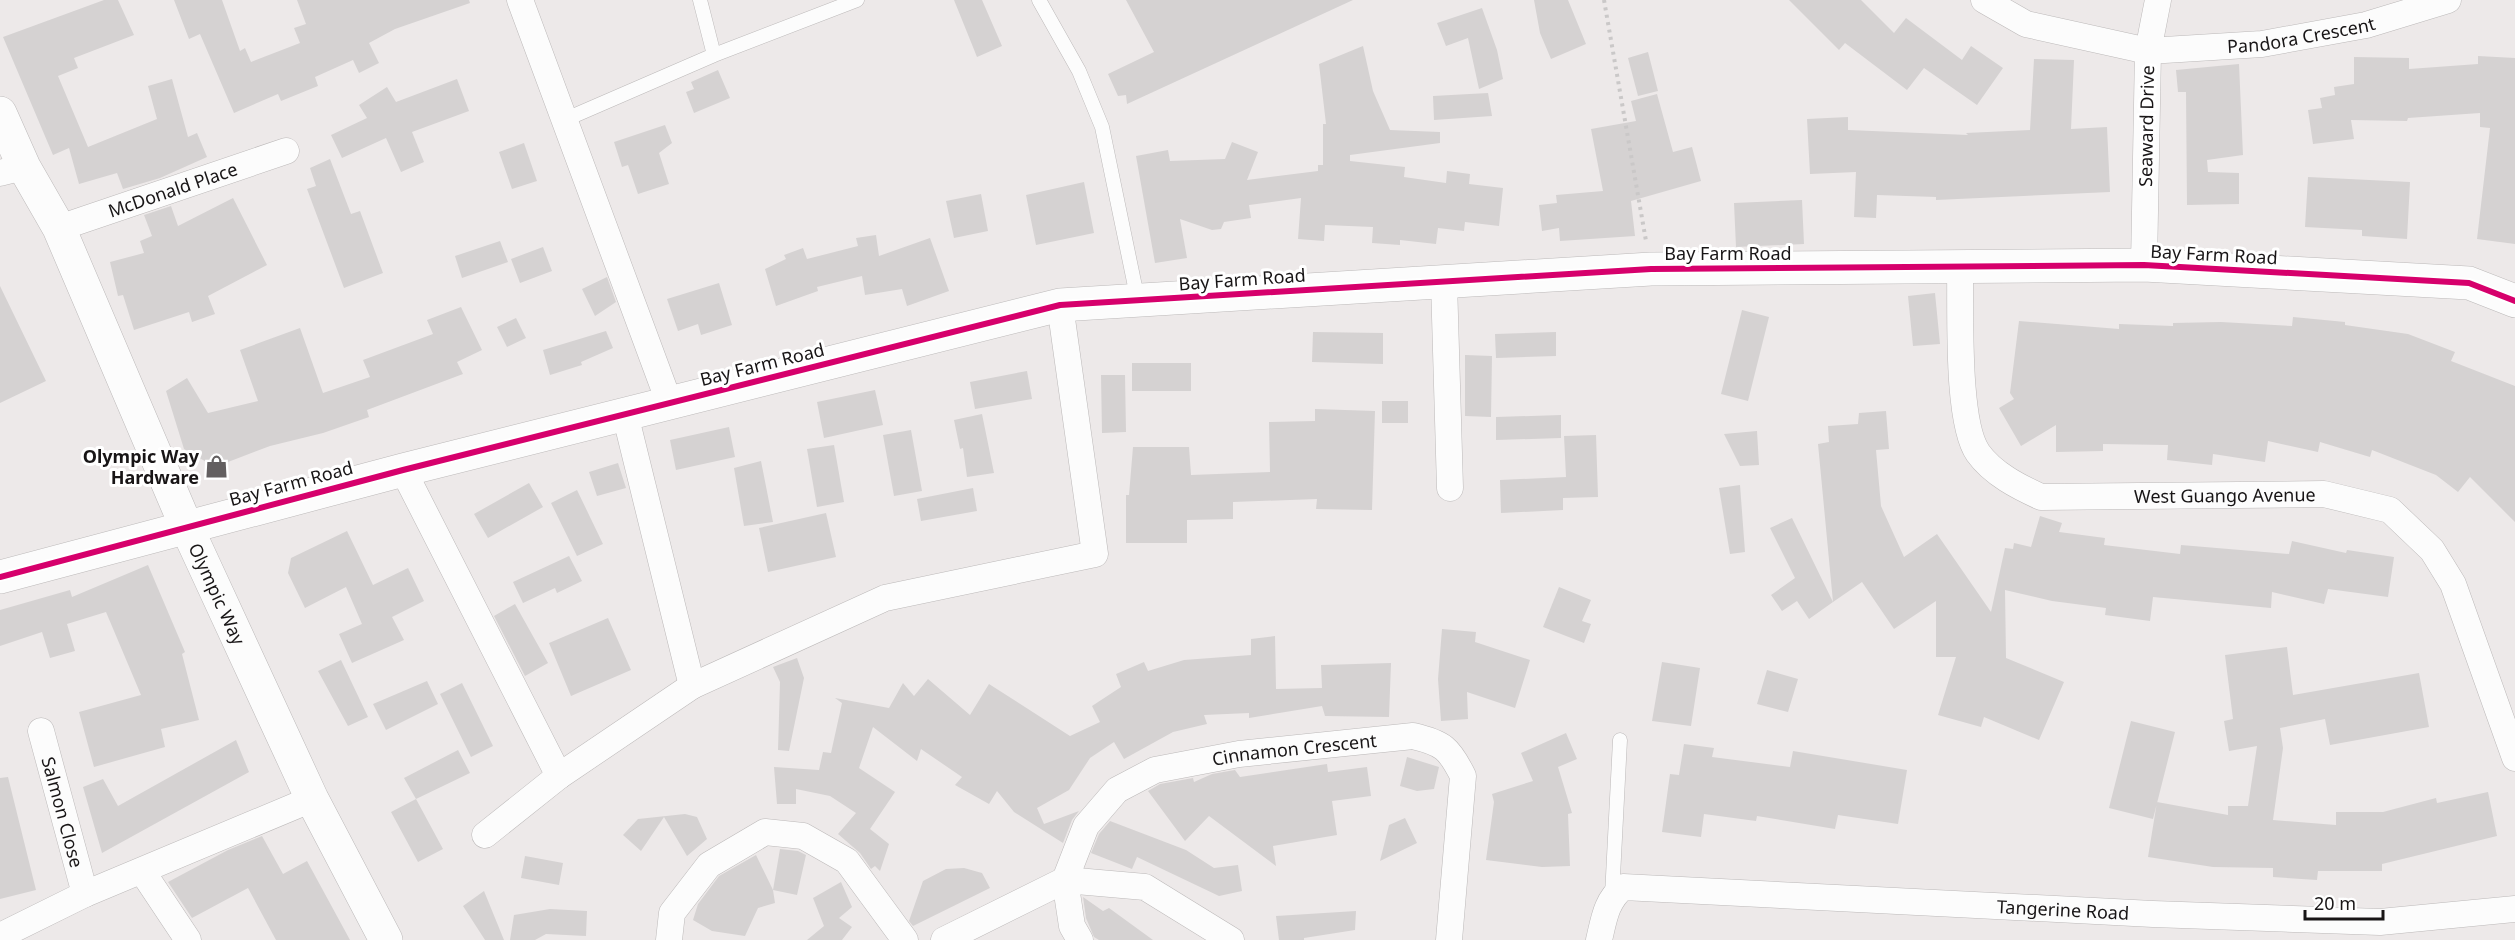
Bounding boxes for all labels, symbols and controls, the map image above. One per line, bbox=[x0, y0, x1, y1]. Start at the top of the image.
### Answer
street label: Pandora Crescent bbox=[2226, 11, 2379, 58]
street label: Seaward Drive bbox=[2133, 65, 2159, 187]
street label: McDonald Place bbox=[105, 156, 240, 223]
street label: Bay Farm Road bbox=[2150, 239, 2278, 269]
street label: Bay Farm Road bbox=[1664, 241, 1792, 265]
street label: Bay Farm Road bbox=[1178, 263, 1306, 295]
street label: Bay Farm Road bbox=[697, 337, 827, 391]
place label: Olympic Way Hardware bbox=[83, 444, 200, 489]
shop icon: Olympic Way Hardware bbox=[204, 453, 230, 479]
street label: Bay Farm Road bbox=[226, 455, 356, 511]
street label: West Guango Avenue bbox=[2134, 482, 2316, 508]
street label: Olympic Way bbox=[183, 539, 251, 649]
street label: Cinnamon Crescent bbox=[1210, 728, 1378, 771]
street label: Salmon Close bbox=[36, 754, 89, 870]
scale bar bbox=[2305, 883, 2383, 921]
text: 20 m bbox=[2314, 891, 2356, 915]
street label: Tangerine Road bbox=[1996, 894, 2130, 925]

